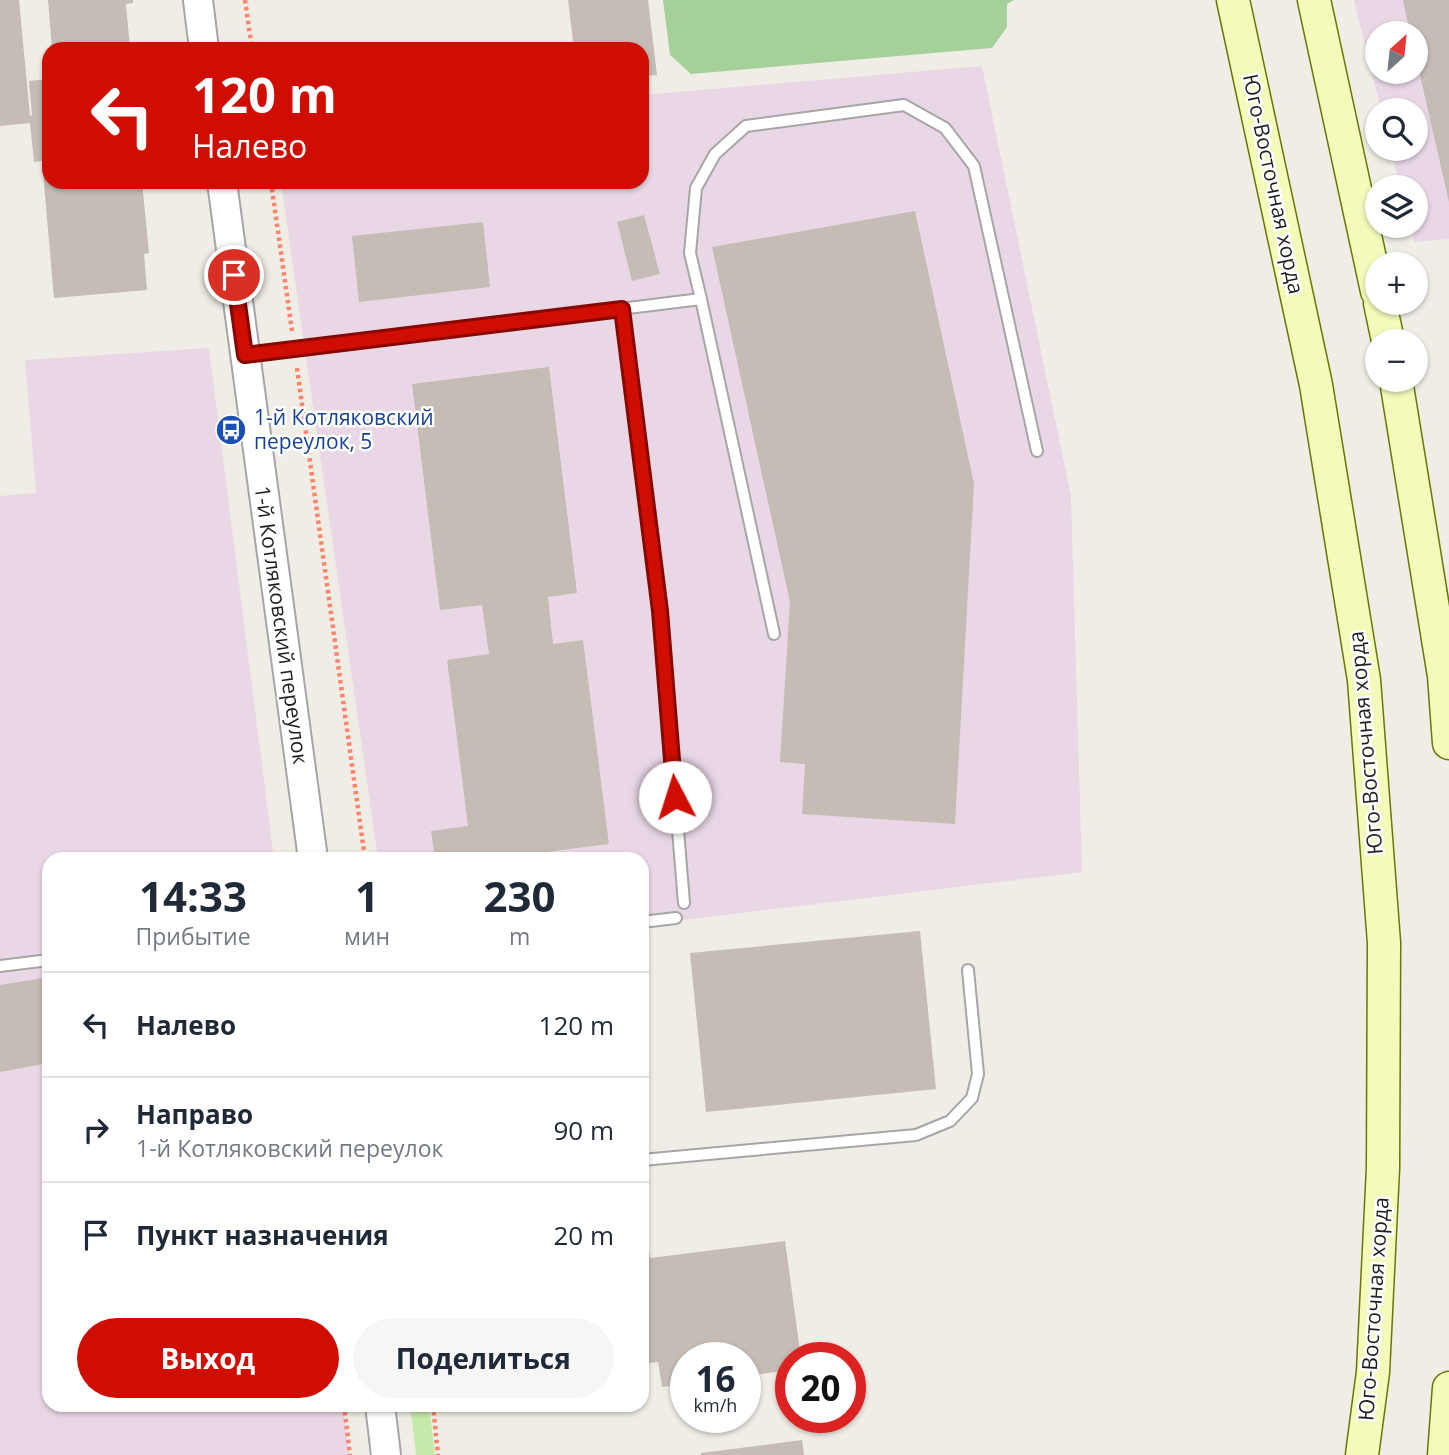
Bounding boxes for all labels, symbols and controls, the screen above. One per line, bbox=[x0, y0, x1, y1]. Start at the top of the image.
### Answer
north arrow bbox=[1365, 21, 1428, 84]
map controls bbox=[1365, 21, 1428, 392]
text: 120 m bbox=[192, 61, 337, 127]
icon: left bbox=[77, 70, 168, 161]
street label: Юго-Восточная хорда bbox=[1237, 71, 1311, 296]
button: search bbox=[1365, 98, 1428, 161]
text: Налево bbox=[192, 124, 307, 167]
button: layers bbox=[1365, 175, 1428, 238]
pin bbox=[204, 245, 264, 305]
button: + bbox=[1365, 252, 1428, 315]
icon: arrive bbox=[215, 256, 253, 294]
button: − bbox=[1365, 329, 1428, 392]
place label: 1-й Котляковский переулок, 5 bbox=[254, 403, 434, 455]
bus stop icon: 1-й Котляковский переулок, 5 bbox=[214, 413, 248, 447]
street label: 1-й Котляковский переулок bbox=[249, 484, 315, 766]
street label: Юго-Восточная хорда bbox=[1341, 630, 1389, 856]
position arrow bbox=[638, 760, 712, 834]
text: 14:33 bbox=[139, 867, 247, 924]
text: 1 bbox=[355, 867, 379, 924]
text: 230 bbox=[484, 867, 556, 924]
text: Прибытие bbox=[135, 920, 251, 952]
text: мин bbox=[344, 920, 390, 952]
text: m bbox=[509, 920, 530, 952]
icon: left bbox=[77, 1006, 115, 1044]
text: Налево bbox=[136, 1007, 236, 1043]
text: 120 m bbox=[539, 1007, 614, 1043]
text: Направо bbox=[136, 1096, 253, 1132]
icon: right bbox=[77, 1111, 115, 1149]
text: 90 m bbox=[553, 1112, 614, 1148]
text: 1-й Котляковский переулок bbox=[136, 1132, 443, 1164]
street label: Юго-Восточная хорда bbox=[1351, 1196, 1395, 1422]
icon: arrive bbox=[77, 1216, 115, 1254]
text: Пункт назначения bbox=[136, 1217, 389, 1253]
text: 20 m bbox=[553, 1217, 614, 1253]
button: Выход bbox=[77, 1318, 339, 1398]
button: Поделиться bbox=[353, 1318, 614, 1398]
speed limit sign: 20 bbox=[775, 1342, 866, 1433]
text: 16 bbox=[695, 1355, 736, 1402]
text: km/h bbox=[694, 1393, 737, 1417]

